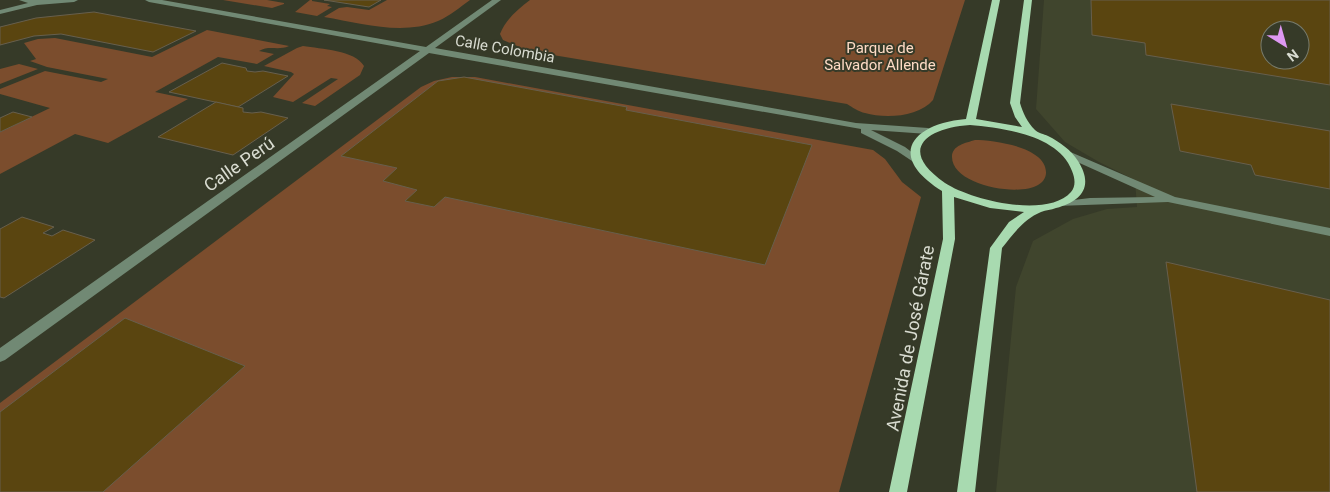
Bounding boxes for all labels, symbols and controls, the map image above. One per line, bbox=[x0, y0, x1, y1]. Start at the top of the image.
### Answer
north arrow bbox=[1260, 20, 1310, 70]
street label: Calle Colombia bbox=[454, 31, 556, 67]
park label: Parque de Salvador Allende bbox=[824, 39, 936, 74]
text: N bbox=[1284, 46, 1302, 65]
street label: Calle Perú bbox=[200, 132, 278, 196]
street label: Avenida de José Gárate bbox=[882, 243, 938, 433]

